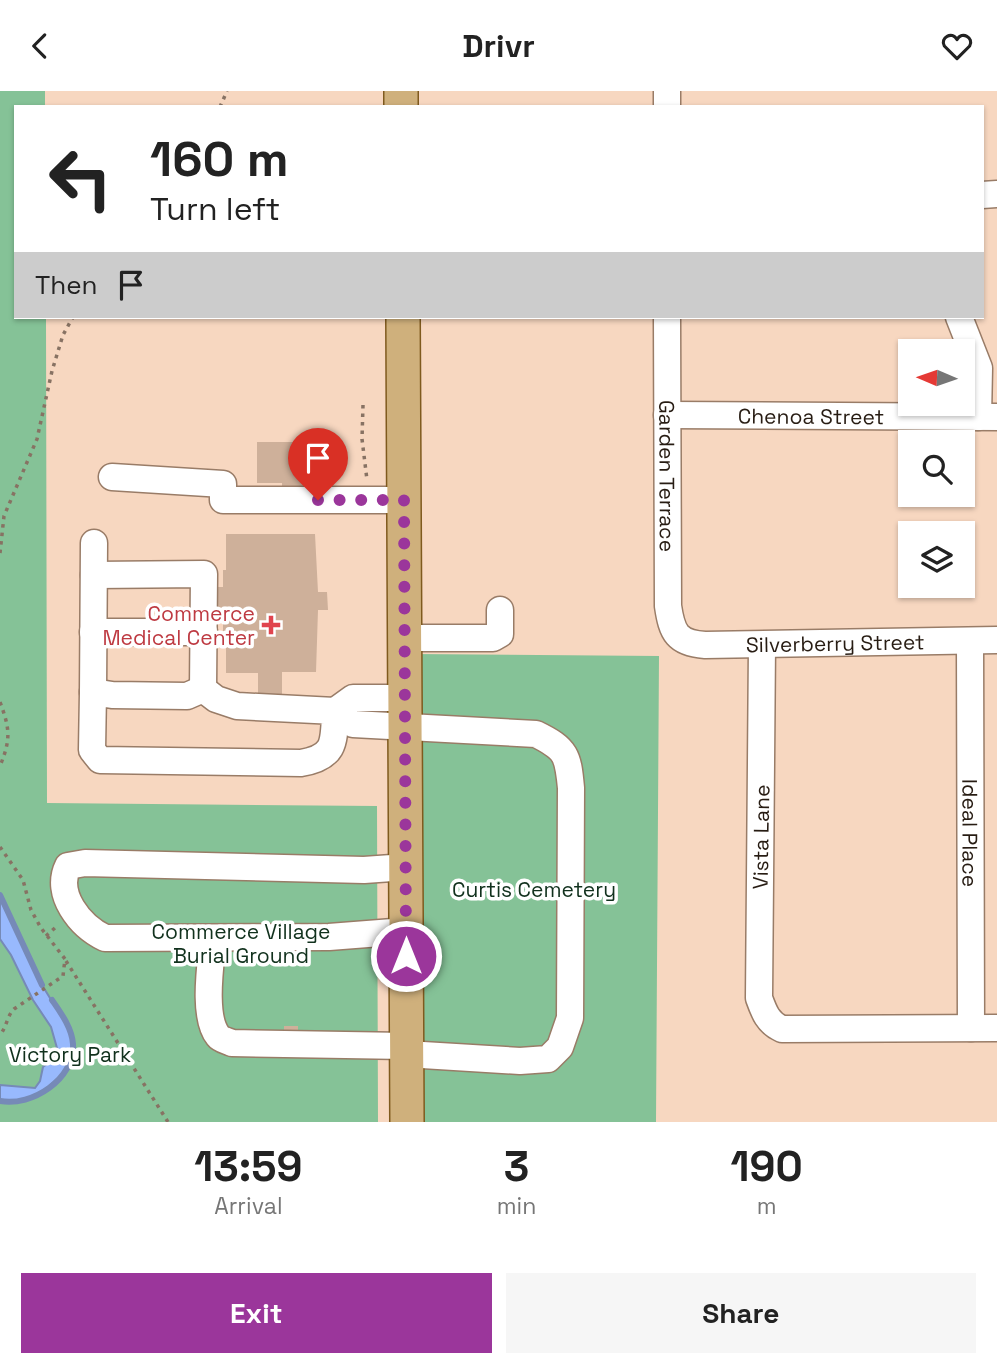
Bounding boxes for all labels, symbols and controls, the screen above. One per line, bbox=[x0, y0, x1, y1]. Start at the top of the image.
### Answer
text: Drivr bbox=[462, 26, 535, 66]
icon: back bbox=[21, 27, 59, 65]
icon: heart bbox=[938, 27, 976, 65]
text: 160 m bbox=[150, 128, 288, 190]
icon: left bbox=[35, 133, 126, 224]
text: Turn left bbox=[150, 189, 280, 229]
icon: arrive bbox=[112, 266, 150, 304]
text: Then bbox=[35, 268, 98, 302]
north arrow bbox=[898, 339, 975, 417]
map controls bbox=[898, 339, 975, 598]
street label: Garden Terrace bbox=[654, 400, 681, 552]
street label: Chenoa Street bbox=[738, 402, 884, 430]
pin bbox=[288, 428, 348, 500]
button: search bbox=[898, 430, 975, 507]
icon: arrive bbox=[299, 439, 337, 477]
button: layers bbox=[898, 521, 975, 598]
place label: Commerce Medical Center bbox=[102, 600, 255, 651]
marker: Commerce Medical Center bbox=[261, 615, 281, 635]
street label: Silverberry Street bbox=[746, 628, 925, 658]
street label: Ideal Place bbox=[957, 779, 984, 887]
street label: Vista Lane bbox=[747, 784, 775, 890]
park label: Curtis Cemetery bbox=[452, 876, 616, 903]
park label: Commerce Village Burial Ground bbox=[152, 918, 330, 969]
position arrow bbox=[369, 919, 443, 993]
park label: Victory Park bbox=[9, 1041, 131, 1068]
text: 13:59 bbox=[194, 1140, 302, 1193]
text: 3 bbox=[504, 1140, 529, 1193]
text: 190 bbox=[731, 1140, 803, 1193]
text: Arrival bbox=[214, 1191, 283, 1221]
text: min bbox=[497, 1191, 536, 1221]
text: m bbox=[757, 1191, 777, 1221]
button: Exit bbox=[21, 1273, 492, 1353]
button: Share bbox=[506, 1273, 976, 1353]

